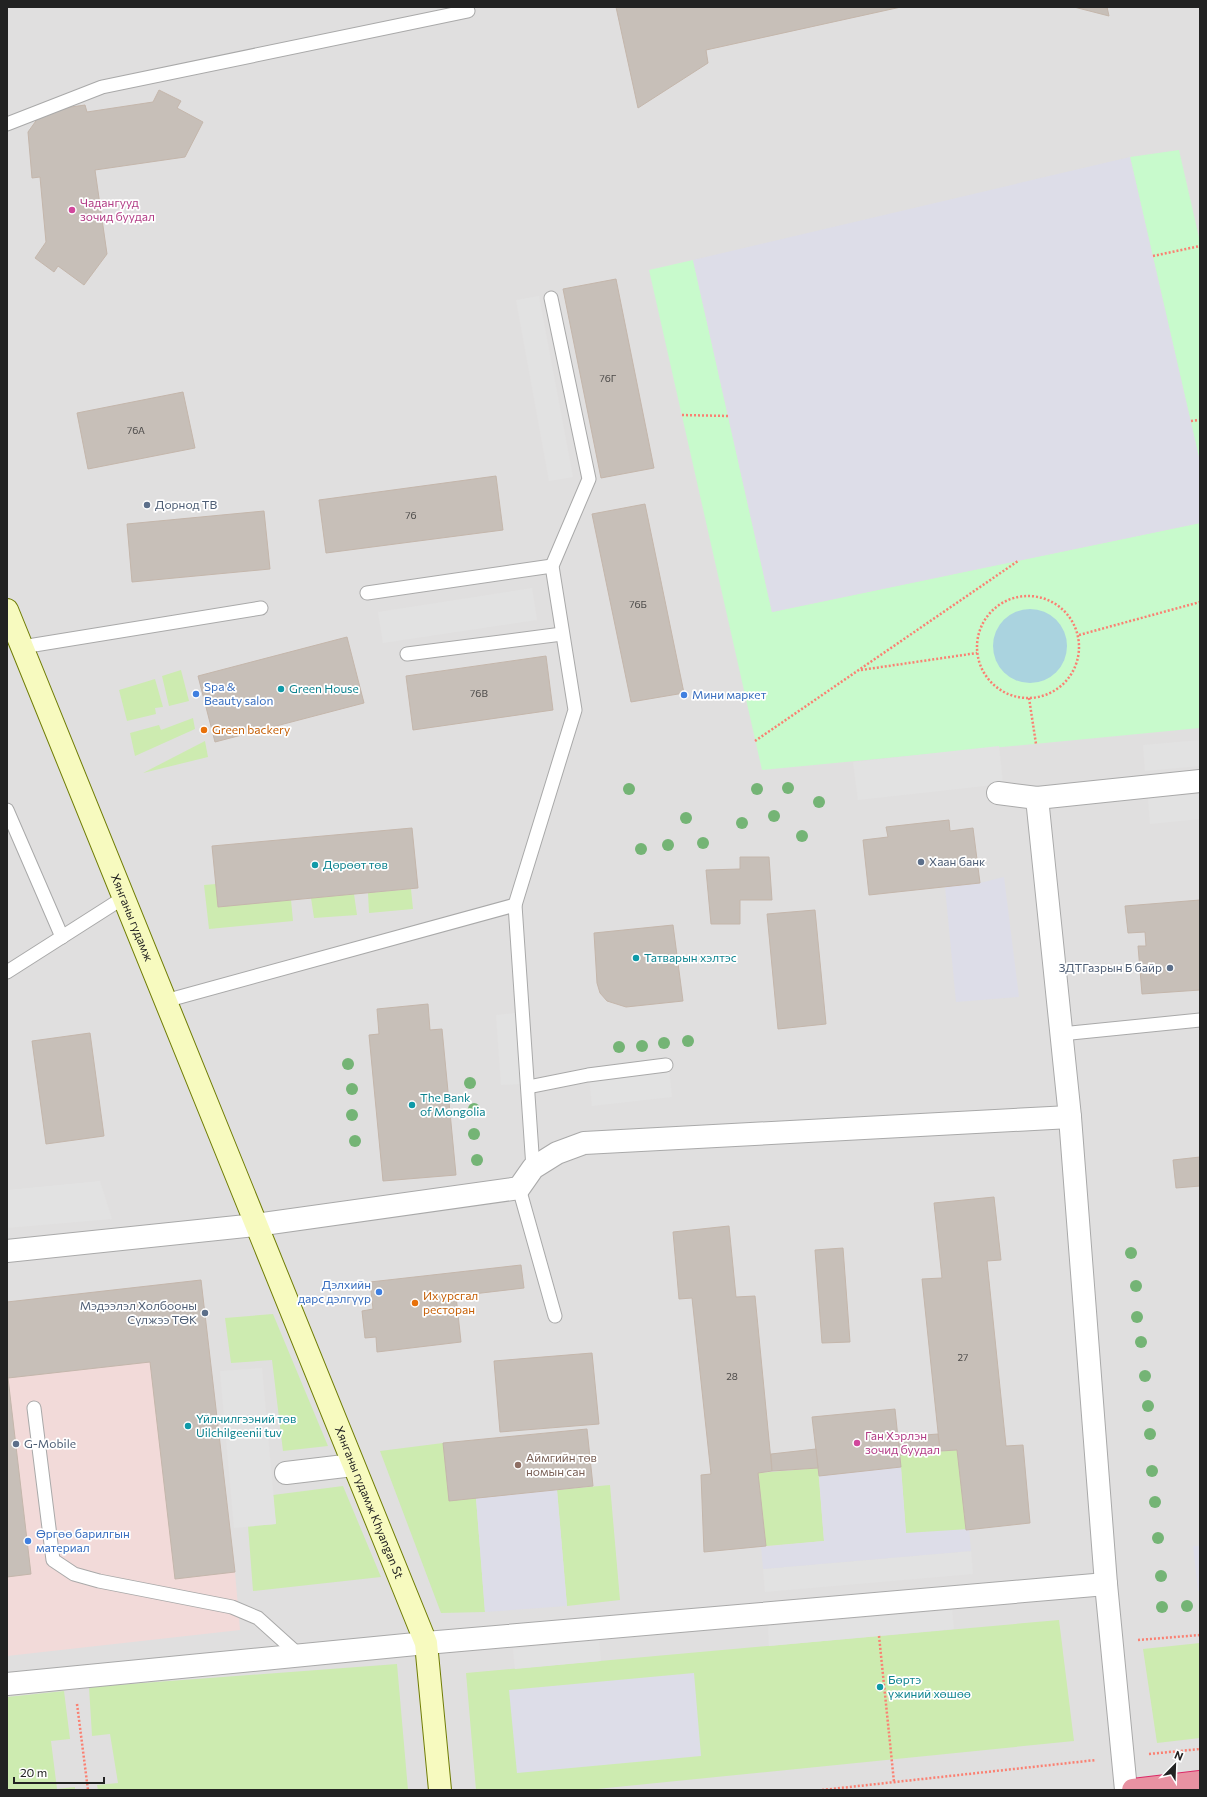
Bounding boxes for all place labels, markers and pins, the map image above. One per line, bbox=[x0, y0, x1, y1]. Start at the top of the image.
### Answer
place label: Чадангууд зочид буудал bbox=[80, 195, 155, 223]
marker: Чадангууд зочид буудал bbox=[67, 205, 77, 215]
place label: Дорнод ТВ bbox=[155, 497, 218, 511]
marker: Дорнод ТВ bbox=[142, 500, 152, 510]
place label: Spa & Beauty salon bbox=[204, 679, 273, 707]
place label: Green House bbox=[289, 681, 359, 695]
marker: Green House bbox=[276, 684, 286, 694]
place label: Мини маркет bbox=[692, 687, 767, 701]
marker: Spa & Beauty salon bbox=[191, 689, 201, 699]
marker: Мини маркет bbox=[679, 690, 689, 700]
place label: Green backery bbox=[212, 722, 290, 736]
marker: Green backery bbox=[199, 725, 209, 735]
place label: Хаан банк bbox=[929, 854, 986, 868]
place label: Дөрөөт төв bbox=[323, 857, 388, 871]
marker: Хаан банк bbox=[916, 857, 926, 867]
marker: Дөрөөт төв bbox=[310, 860, 320, 870]
place label: Татварын хэлтэс bbox=[644, 950, 737, 964]
marker: Татварын хэлтэс bbox=[631, 953, 641, 963]
place label: ЗДТГазрын Б байр bbox=[1058, 960, 1162, 974]
marker: ЗДТГазрын Б байр bbox=[1165, 963, 1175, 973]
place label: The Bank of Mongolia bbox=[420, 1090, 486, 1118]
marker: The Bank of Mongolia bbox=[407, 1100, 417, 1110]
place label: Дэлхийн дарс дэлгүүр bbox=[298, 1277, 371, 1305]
marker: Дэлхийн дарс дэлгүүр bbox=[374, 1287, 384, 1297]
place label: Их урсгал ресторан bbox=[423, 1288, 478, 1316]
place label: Мэдээлэл Холбооны Сүлжээ ТӨК bbox=[80, 1298, 197, 1326]
marker: Их урсгал ресторан bbox=[410, 1298, 420, 1308]
marker: Мэдээлэл Холбооны Сүлжээ ТӨК bbox=[200, 1308, 210, 1318]
place label: Үйлчилгээний төв Uilchilgeenii tuv bbox=[196, 1411, 296, 1439]
marker: Үйлчилгээний төв Uilchilgeenii tuv bbox=[183, 1421, 193, 1431]
place label: Ган Хэрлэн зочид буудал bbox=[865, 1428, 940, 1456]
place label: G-Mobile bbox=[24, 1436, 76, 1450]
marker: Ган Хэрлэн зочид буудал bbox=[852, 1438, 862, 1448]
marker: G-Mobile bbox=[11, 1439, 21, 1449]
place label: Аймгийн төв номын сан bbox=[526, 1450, 597, 1478]
marker: Аймгийн төв номын сан bbox=[513, 1460, 523, 1470]
place label: Өргөө барилгын материал bbox=[36, 1526, 130, 1554]
marker: Өргөө барилгын материал bbox=[23, 1536, 33, 1546]
place label: Бөртэ үжиний хөшөө bbox=[888, 1672, 971, 1700]
marker: Бөртэ үжиний хөшөө bbox=[875, 1682, 885, 1692]

